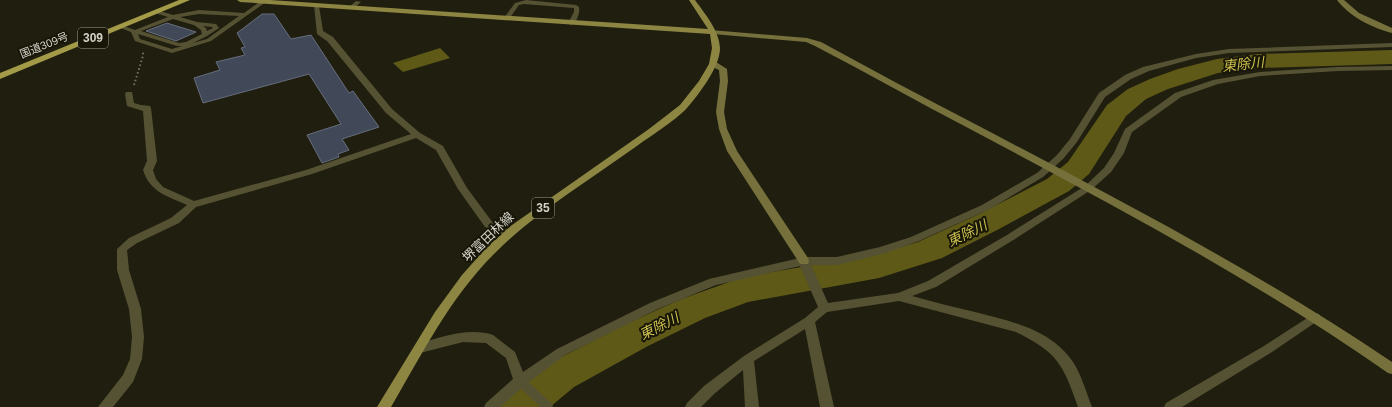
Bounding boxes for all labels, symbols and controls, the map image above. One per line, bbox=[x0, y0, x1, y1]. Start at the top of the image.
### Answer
road number: 309 bbox=[78, 28, 108, 48]
street label: 国道309号 bbox=[18, 30, 70, 60]
water label: 東除川 bbox=[1221, 54, 1267, 74]
road number: 35 bbox=[532, 198, 554, 218]
street label: 堺富田林線 bbox=[459, 209, 517, 265]
water label: 東除川 bbox=[945, 216, 991, 249]
water label: 東除川 bbox=[637, 308, 683, 343]

